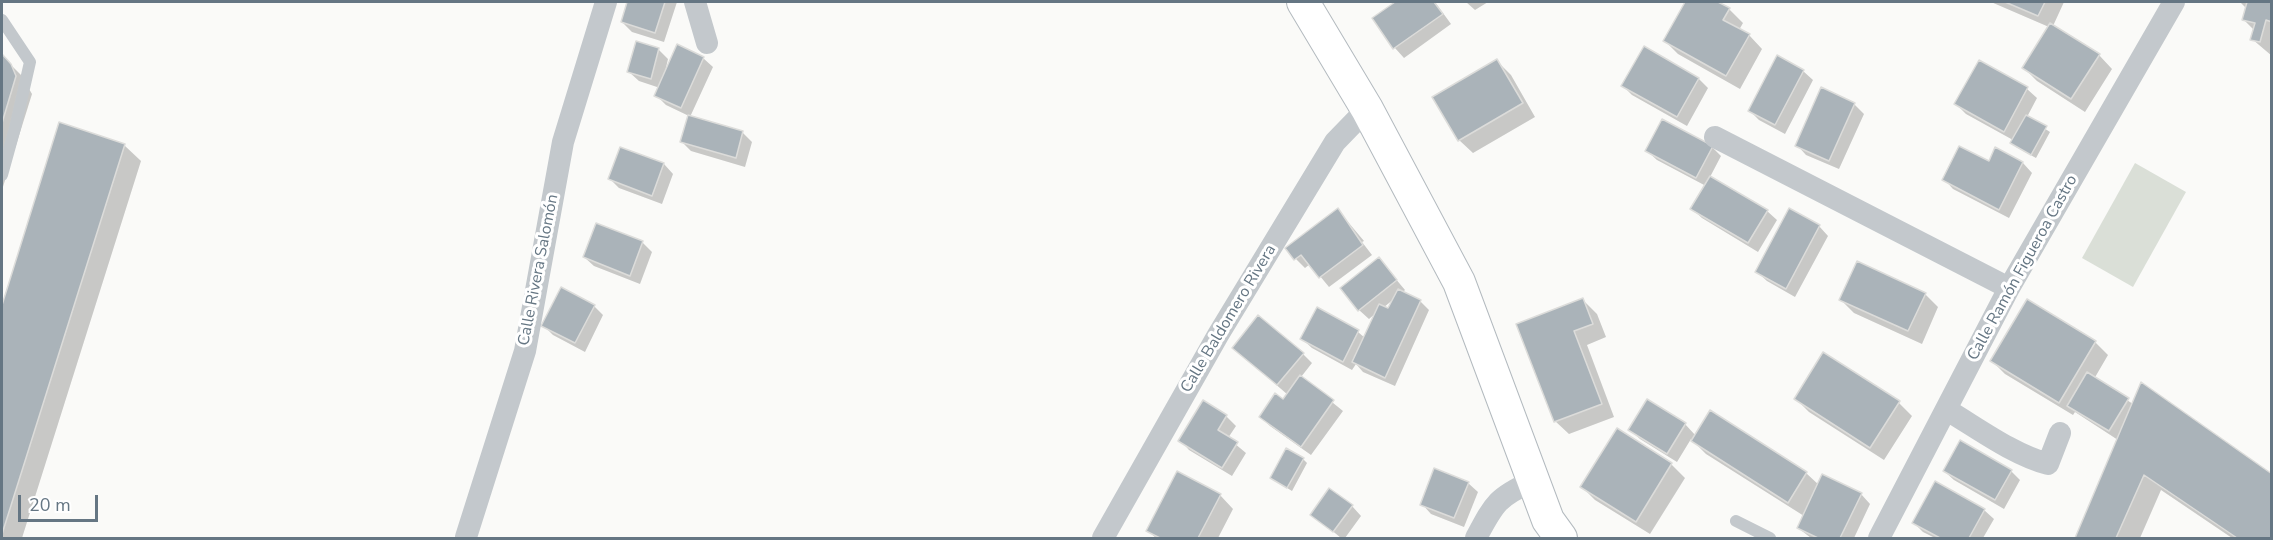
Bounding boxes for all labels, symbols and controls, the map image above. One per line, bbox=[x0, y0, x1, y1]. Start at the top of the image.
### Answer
street label: Calle Ramón Figueroa Castro bbox=[1964, 172, 2082, 364]
street label: Calle Rivera Salomón bbox=[515, 193, 563, 347]
street label: Calle Baldomero Rivera bbox=[1177, 242, 1281, 396]
scale bar bbox=[21, 483, 100, 521]
text: 20 m bbox=[29, 493, 71, 517]

